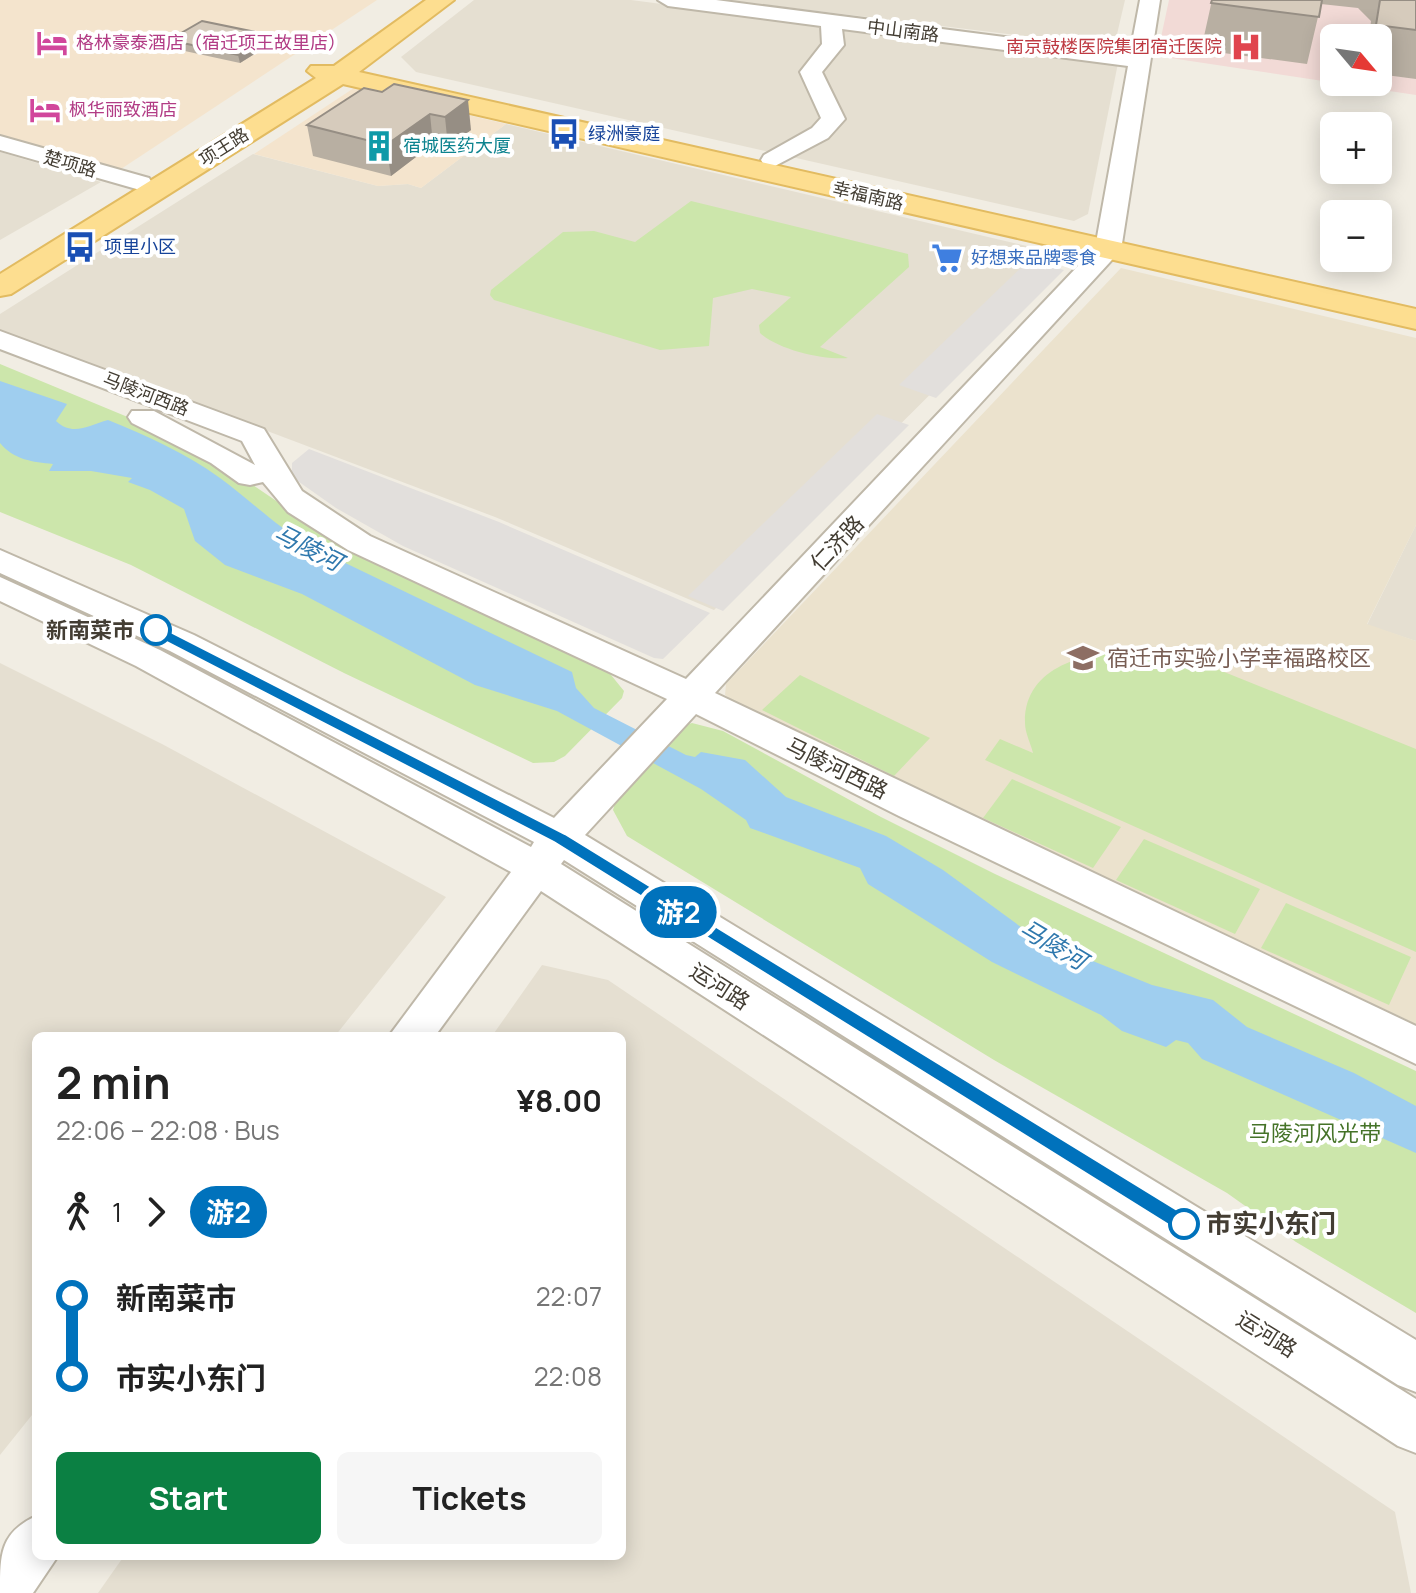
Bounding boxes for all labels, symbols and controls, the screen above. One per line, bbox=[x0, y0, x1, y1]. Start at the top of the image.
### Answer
street label: 中山南路 bbox=[866, 14, 940, 46]
north arrow bbox=[1320, 24, 1392, 96]
map controls bbox=[1320, 24, 1392, 272]
hotel icon: 格林豪泰酒店（宿迁项王故里店） bbox=[35, 26, 69, 60]
place label: 格林豪泰酒店（宿迁项王故里店） bbox=[76, 30, 346, 54]
hospital icon: 南京鼓楼医院集团宿迁医院 bbox=[1229, 30, 1263, 64]
place label: 南京鼓楼医院集团宿迁医院 bbox=[1006, 34, 1222, 58]
hotel icon: 枫华丽致酒店 bbox=[28, 93, 62, 127]
place label: 枫华丽致酒店 bbox=[69, 97, 177, 121]
button: + bbox=[1320, 112, 1392, 184]
bus stop icon: 绿洲豪庭 bbox=[547, 117, 581, 151]
place label: 绿洲豪庭 bbox=[588, 121, 660, 145]
street label: 项王路 bbox=[194, 122, 253, 171]
building icon: 宿城医药大厦 bbox=[362, 129, 396, 163]
place label: 宿城医药大厦 bbox=[403, 133, 511, 157]
street label: 楚项路 bbox=[41, 144, 100, 182]
street label: 幸福南路 bbox=[830, 175, 906, 215]
button: − bbox=[1320, 200, 1392, 272]
bus stop icon: 项里小区 bbox=[63, 230, 97, 264]
place label: 项里小区 bbox=[104, 234, 176, 258]
supermarket icon: 好想来品牌零食 bbox=[930, 241, 964, 275]
place label: 好想来品牌零食 bbox=[971, 245, 1097, 269]
street label: 马陵河西路 bbox=[100, 366, 193, 420]
street label: 仁济路 bbox=[804, 509, 870, 577]
water label: 马陵河 bbox=[269, 516, 352, 580]
place label: 新南菜市 bbox=[46, 615, 134, 645]
marker: 新南菜市 bbox=[141, 615, 171, 645]
school or university icon: 宿迁市实验小学幸福路校区 bbox=[1066, 641, 1100, 675]
place label: 宿迁市实验小学幸福路校区 bbox=[1107, 643, 1371, 673]
street label: 马陵河西路 bbox=[781, 730, 893, 806]
line badge: 游2 bbox=[642, 886, 714, 938]
text: 游2 bbox=[656, 893, 700, 931]
water label: 马陵河 bbox=[1014, 911, 1097, 978]
street label: 运河路 bbox=[684, 955, 756, 1017]
text: 2 min bbox=[56, 1052, 170, 1112]
text: ¥8.00 bbox=[517, 1080, 602, 1121]
text: 22:06 – 22:08 · Bus bbox=[56, 1112, 280, 1148]
park label: 马陵河风光带 bbox=[1249, 1118, 1381, 1148]
icon: walk bbox=[56, 1190, 100, 1234]
icon: forward bbox=[134, 1190, 178, 1234]
text: 游2 bbox=[206, 1193, 251, 1231]
text: 1 bbox=[112, 1194, 122, 1230]
place label: 市实小东门 bbox=[1206, 1205, 1336, 1241]
marker: 市实小东门 bbox=[1169, 1209, 1199, 1239]
text: 新南菜市 bbox=[116, 1277, 236, 1318]
text: 22:07 bbox=[536, 1278, 602, 1314]
street label: 运河路 bbox=[1231, 1304, 1303, 1364]
text: 市实小东门 bbox=[116, 1357, 266, 1398]
text: 22:08 bbox=[534, 1358, 602, 1394]
button: Start bbox=[56, 1452, 321, 1544]
button: Tickets bbox=[337, 1452, 602, 1544]

